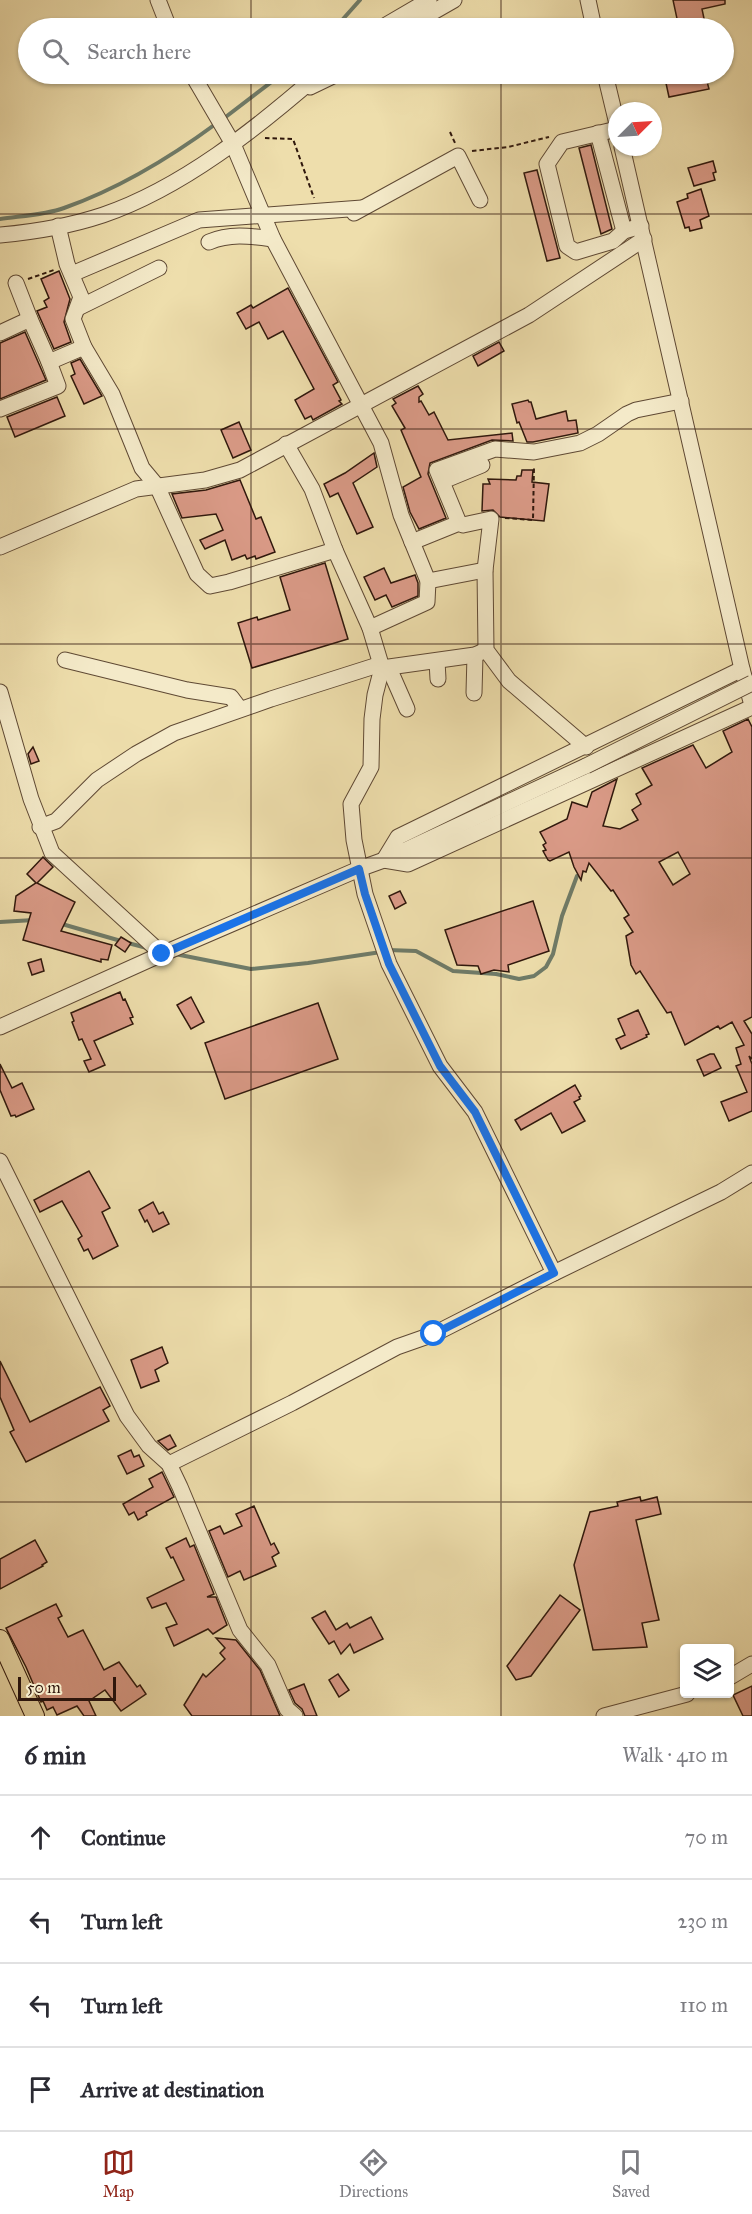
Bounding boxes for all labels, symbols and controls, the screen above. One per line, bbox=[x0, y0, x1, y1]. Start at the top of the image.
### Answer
search box bbox=[18, 18, 734, 84]
icon: search bbox=[39, 35, 72, 68]
text: Search here bbox=[87, 38, 191, 65]
north arrow bbox=[608, 102, 662, 156]
route end bbox=[148, 940, 174, 966]
route start bbox=[420, 1320, 446, 1346]
map controls bbox=[680, 1644, 734, 1698]
button: layers bbox=[680, 1644, 734, 1698]
scale bar bbox=[18, 1674, 116, 1702]
text: 50 m bbox=[27, 1678, 61, 1697]
text: 6 min bbox=[24, 1739, 86, 1771]
text: Walk · 410 m bbox=[622, 1743, 728, 1767]
icon: ahead bbox=[24, 1821, 57, 1854]
text: Continue bbox=[81, 1824, 166, 1851]
text: 70 m bbox=[685, 1825, 728, 1849]
icon: left bbox=[24, 1905, 57, 1938]
text: Turn left bbox=[81, 1908, 163, 1935]
text: 230 m bbox=[677, 1909, 728, 1933]
icon: left bbox=[24, 1989, 57, 2022]
text: Turn left bbox=[81, 1992, 163, 2019]
text: 110 m bbox=[680, 1993, 728, 2017]
icon: arrive bbox=[24, 2073, 57, 2106]
text: Arrive at destination bbox=[81, 2076, 264, 2103]
tab: Map bbox=[102, 2146, 135, 2201]
tab: Directions bbox=[339, 2146, 408, 2201]
tab: Saved bbox=[612, 2146, 650, 2201]

